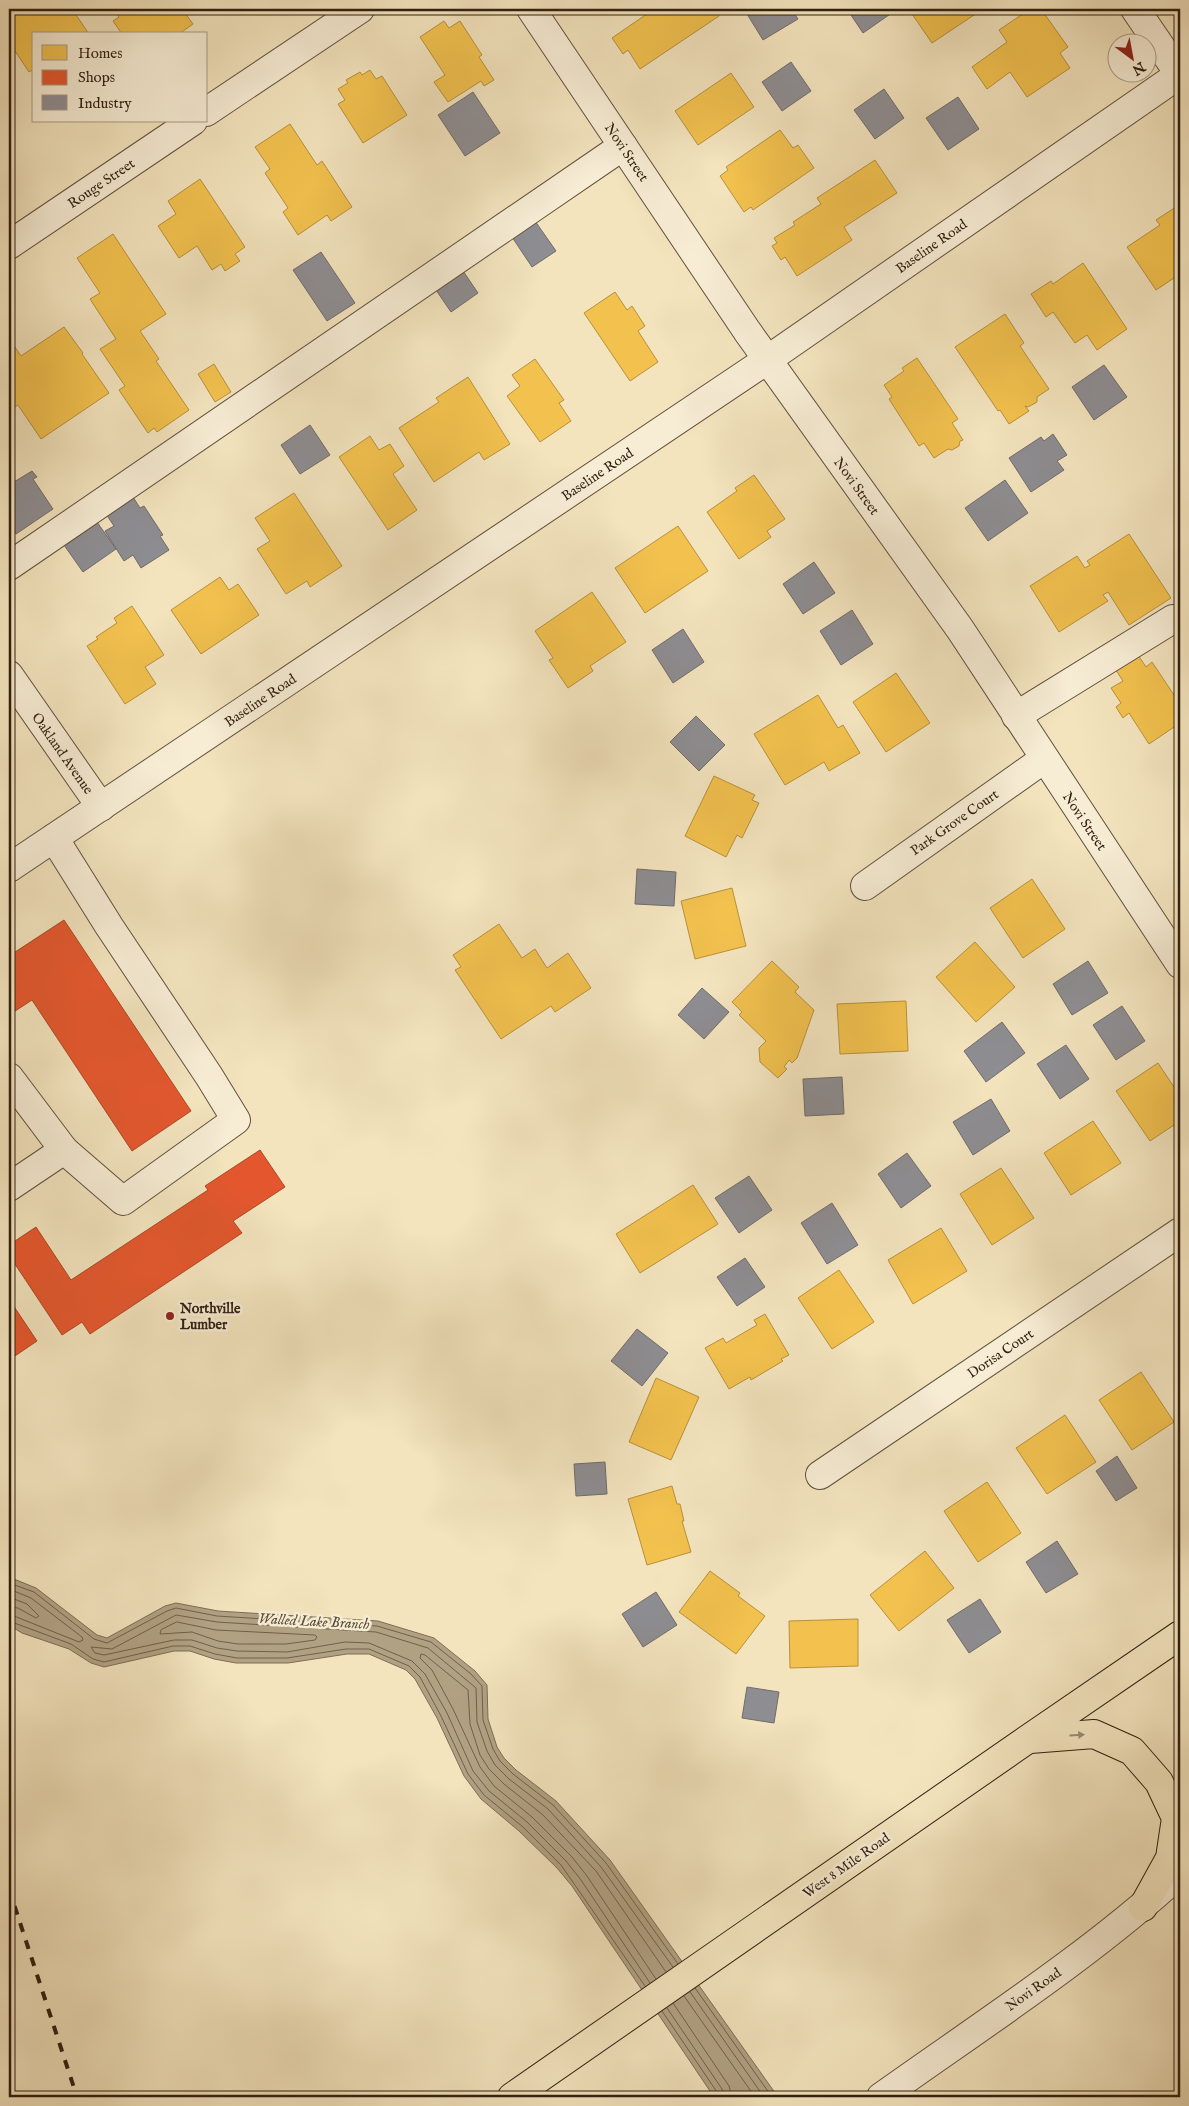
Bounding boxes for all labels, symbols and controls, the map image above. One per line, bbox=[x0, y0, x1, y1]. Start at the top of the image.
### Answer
legend bbox=[32, 32, 208, 122]
north arrow bbox=[1106, 32, 1156, 82]
text: Homes bbox=[78, 44, 122, 63]
text: N bbox=[1128, 57, 1149, 79]
text: Shops bbox=[78, 68, 115, 87]
text: Industry bbox=[78, 94, 132, 113]
street label: Novi Street bbox=[600, 120, 652, 185]
street label: Rouge Street bbox=[65, 155, 139, 213]
street label: Baseline Road bbox=[892, 215, 971, 278]
street label: Baseline Road bbox=[558, 444, 637, 505]
street label: Novi Street bbox=[829, 454, 883, 519]
street label: Baseline Road bbox=[221, 670, 300, 731]
street label: Oakland Avenue bbox=[27, 709, 97, 798]
street label: Park Grove Court bbox=[907, 786, 1002, 860]
street label: Novi Street bbox=[1058, 789, 1110, 854]
place label: Northville Lumber bbox=[179, 1300, 241, 1334]
marker: Northville Lumber bbox=[164, 1310, 176, 1322]
street label: Dorisa Court bbox=[964, 1325, 1037, 1383]
water label: Walled Lake Branch bbox=[258, 1609, 371, 1634]
one-way arrow bbox=[1069, 1731, 1085, 1739]
street label: West 8 Mile Road bbox=[800, 1829, 894, 1903]
street label: Novi Road bbox=[1002, 1964, 1065, 2015]

